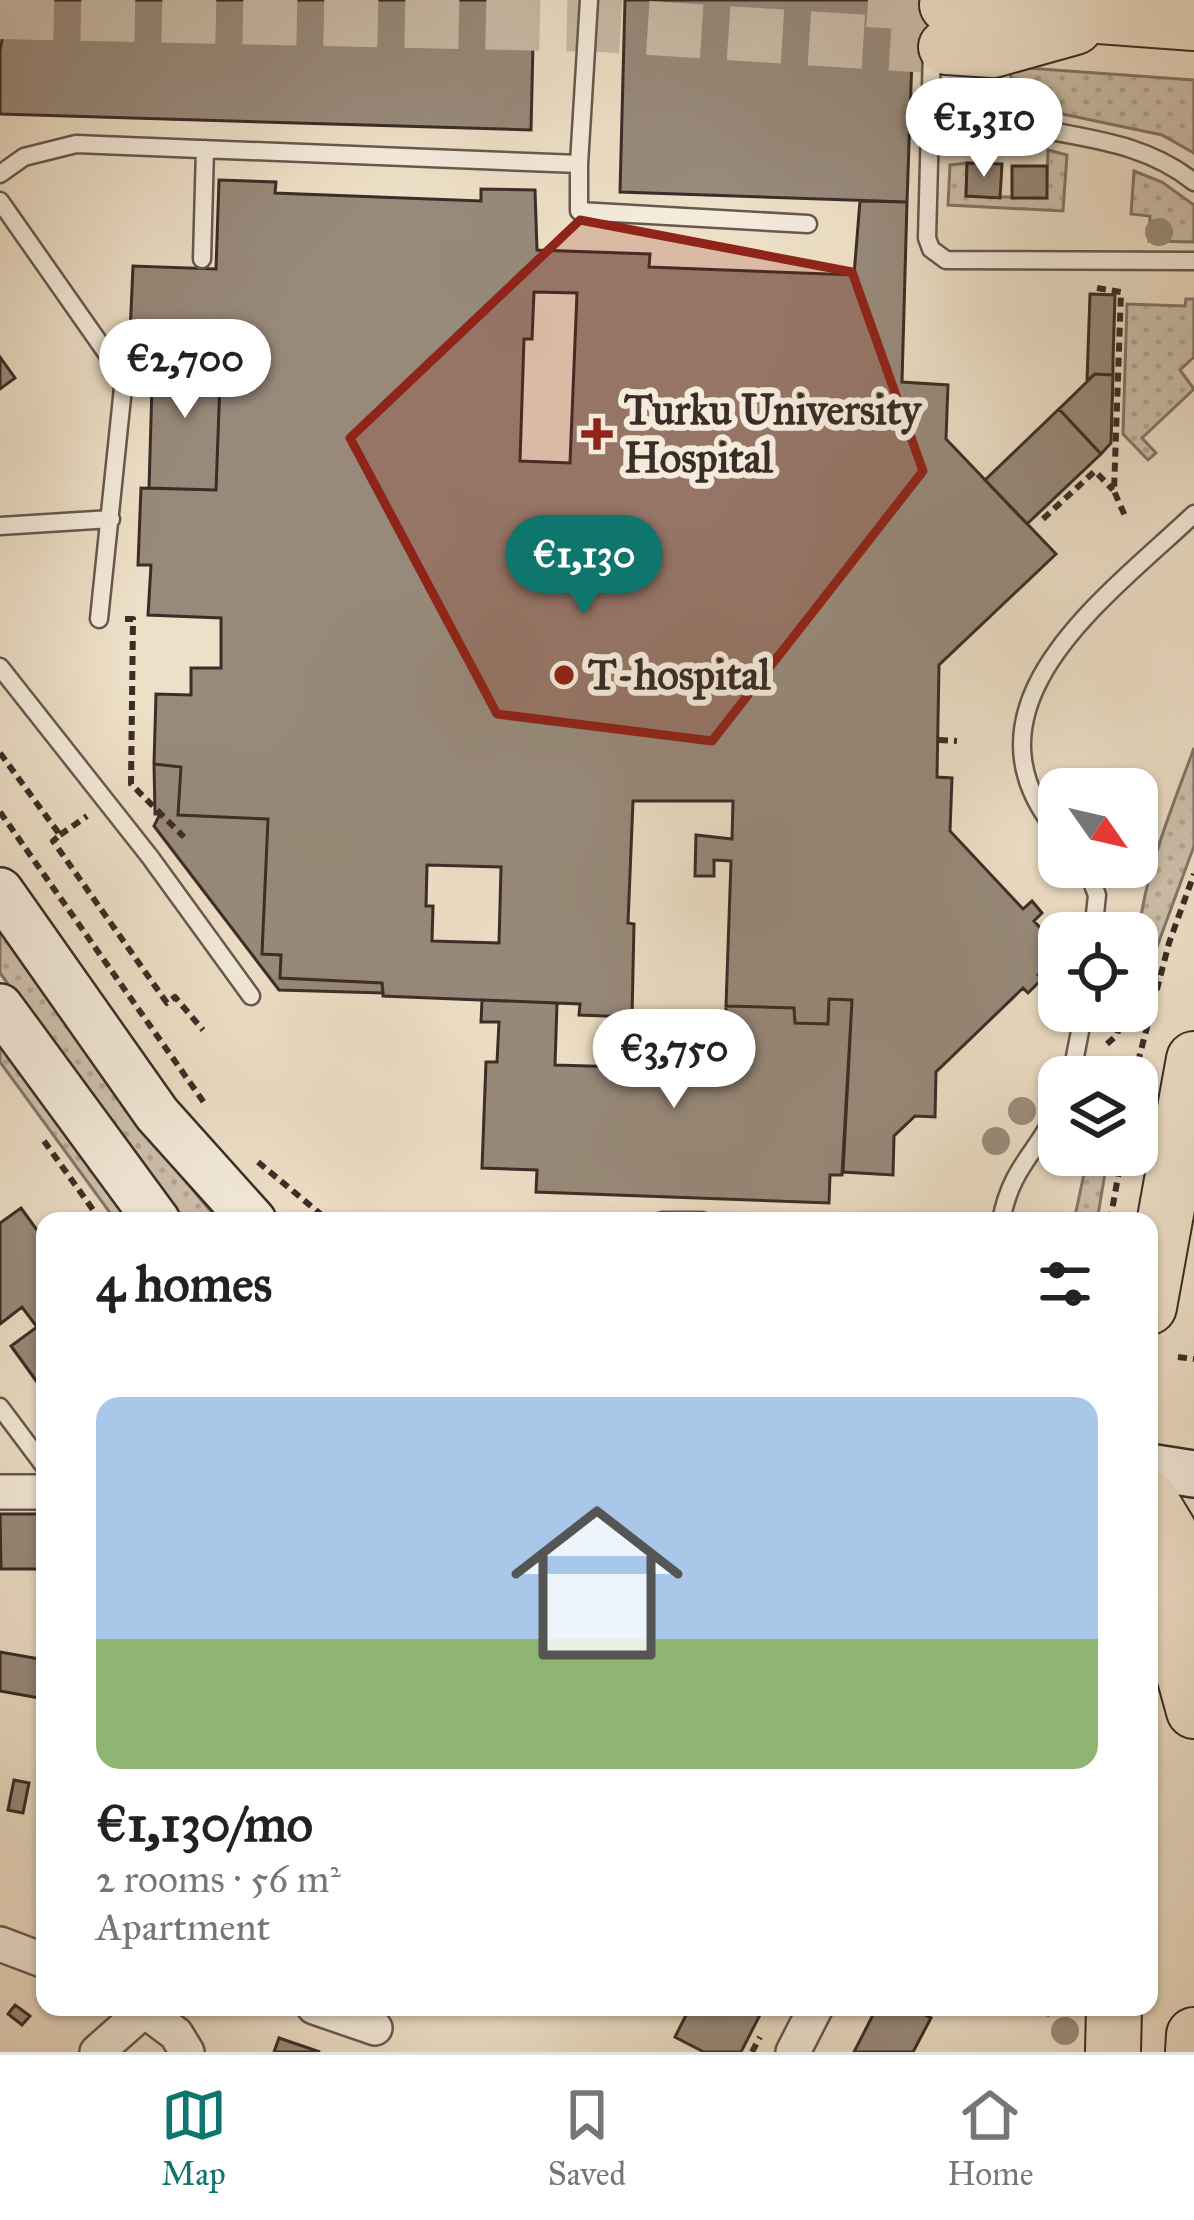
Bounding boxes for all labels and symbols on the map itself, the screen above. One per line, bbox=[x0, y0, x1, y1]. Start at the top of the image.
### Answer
pin: €1,310 bbox=[886, 78, 1082, 180]
pin: €2,700 bbox=[87, 319, 283, 421]
place label: Turku University Hospital bbox=[624, 384, 922, 484]
marker: Turku University Hospital bbox=[581, 418, 613, 450]
pin: €1,130 bbox=[486, 515, 682, 617]
place label: T-hospital bbox=[588, 649, 771, 701]
marker: T-hospital bbox=[551, 662, 577, 688]
north arrow bbox=[1038, 768, 1158, 888]
pin: €3,750 bbox=[576, 1009, 772, 1111]

